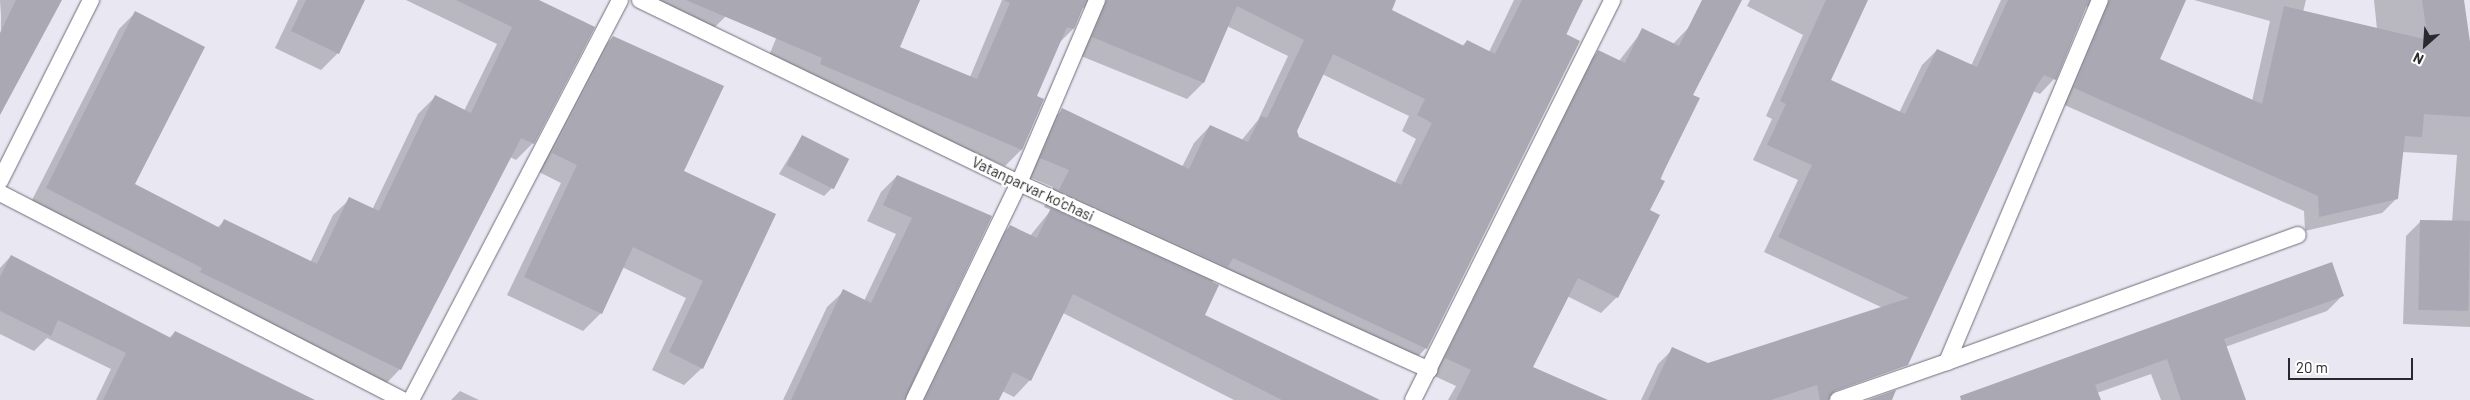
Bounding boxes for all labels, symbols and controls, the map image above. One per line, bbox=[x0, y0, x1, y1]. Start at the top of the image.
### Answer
north arrow bbox=[2400, 20, 2450, 70]
text: N bbox=[2410, 49, 2426, 69]
street label: Vatanparvar ko'chasi bbox=[969, 153, 1097, 225]
scale bar bbox=[2290, 348, 2415, 380]
text: 20 m bbox=[2296, 358, 2328, 376]

